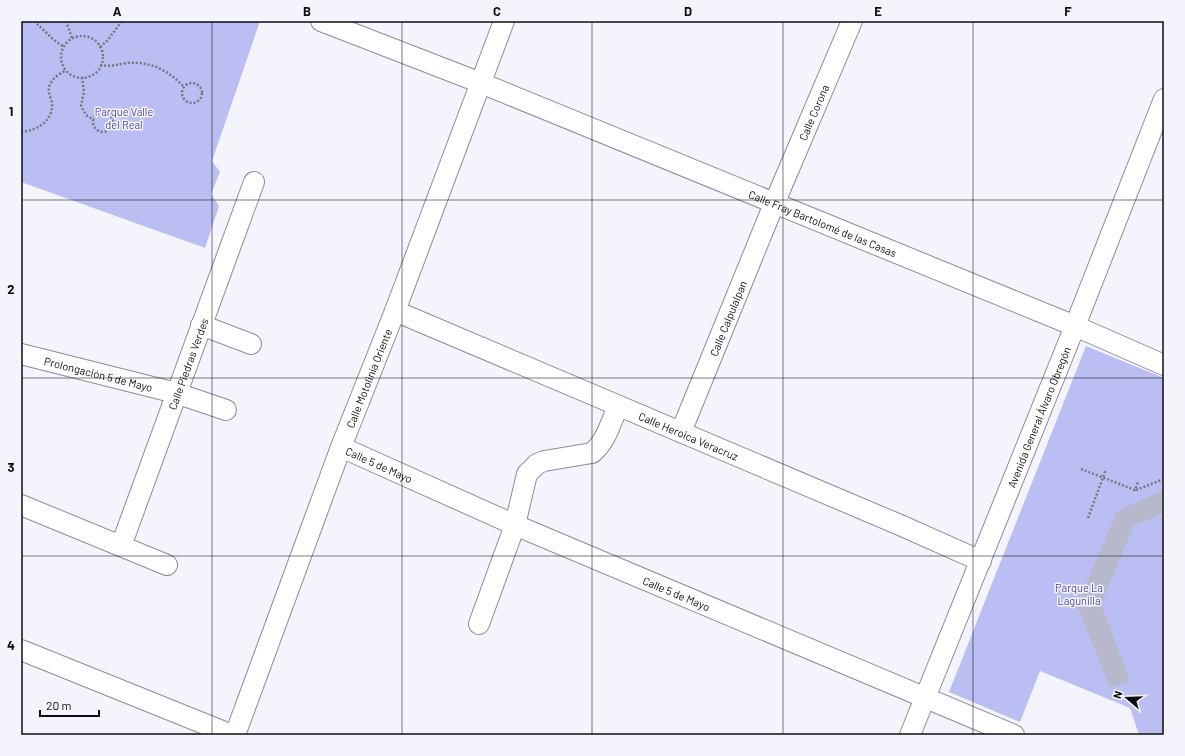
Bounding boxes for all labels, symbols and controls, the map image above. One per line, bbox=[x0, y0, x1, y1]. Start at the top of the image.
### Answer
text: A bbox=[113, 3, 122, 19]
text: B bbox=[303, 3, 311, 19]
text: C bbox=[493, 3, 501, 19]
text: D bbox=[684, 3, 692, 19]
text: E bbox=[874, 3, 882, 19]
text: F bbox=[1064, 3, 1072, 19]
street label: Calle Corona bbox=[795, 82, 831, 142]
text: 1 bbox=[9, 103, 13, 119]
park label: Parque Valle del Real bbox=[95, 105, 153, 131]
street label: Calle Fray Bartolomé de las Casas bbox=[747, 187, 899, 259]
street label: Calle Calpulalpan bbox=[706, 278, 749, 358]
text: 2 bbox=[7, 281, 15, 297]
street label: Calle Piedras Verdes bbox=[165, 316, 210, 411]
street label: Calle Motolinía Oriente bbox=[343, 326, 394, 430]
street label: Avenida General Álvaro Obregón bbox=[1004, 344, 1073, 489]
street label: Prolongación 5 de Mayo bbox=[43, 354, 154, 393]
street label: Calle Heroica Veracruz bbox=[637, 409, 740, 462]
street label: Calle 5 de Mayo bbox=[344, 444, 415, 485]
text: 3 bbox=[7, 459, 15, 475]
street label: Calle 5 de Mayo bbox=[641, 573, 712, 613]
park label: Parque La Lagunilla bbox=[1055, 581, 1103, 607]
text: 4 bbox=[7, 637, 15, 653]
north arrow bbox=[1107, 678, 1147, 718]
text: N bbox=[1110, 689, 1124, 700]
scale bar bbox=[40, 692, 99, 718]
text: 20 m bbox=[46, 698, 72, 712]

